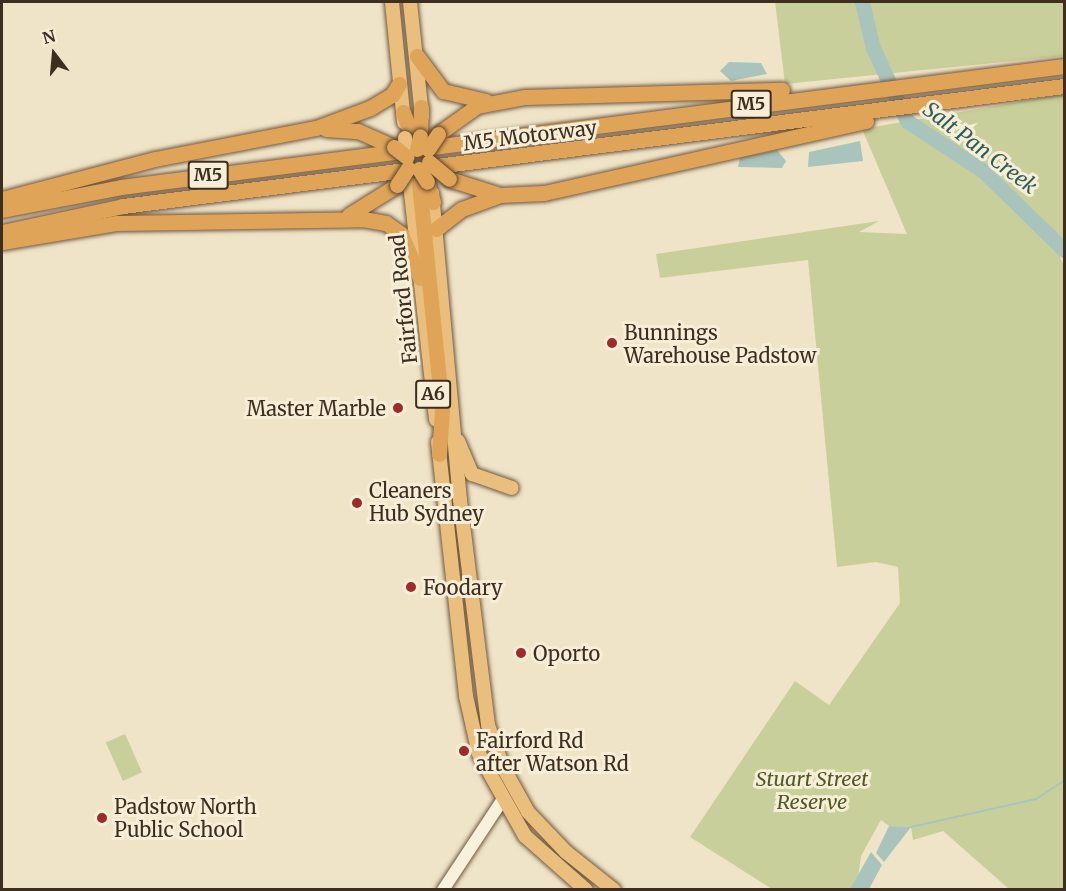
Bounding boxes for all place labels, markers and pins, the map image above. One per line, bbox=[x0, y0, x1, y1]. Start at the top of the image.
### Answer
place label: Bunnings Warehouse Padstow bbox=[624, 320, 816, 367]
marker: Bunnings Warehouse Padstow bbox=[605, 336, 619, 350]
place label: Master Marble bbox=[246, 396, 386, 420]
marker: Master Marble bbox=[391, 401, 405, 415]
place label: Cleaners Hub Sydney bbox=[369, 479, 484, 526]
marker: Cleaners Hub Sydney bbox=[350, 496, 364, 510]
place label: Foodary bbox=[423, 575, 503, 599]
marker: Foodary bbox=[404, 580, 418, 594]
place label: Oporto bbox=[533, 641, 600, 665]
marker: Oporto bbox=[514, 646, 528, 660]
place label: Fairford Rd after Watson Rd bbox=[476, 728, 629, 775]
marker: Fairford Rd after Watson Rd bbox=[457, 744, 471, 758]
place label: Padstow North Public School bbox=[114, 795, 257, 842]
marker: Padstow North Public School bbox=[95, 811, 109, 825]

